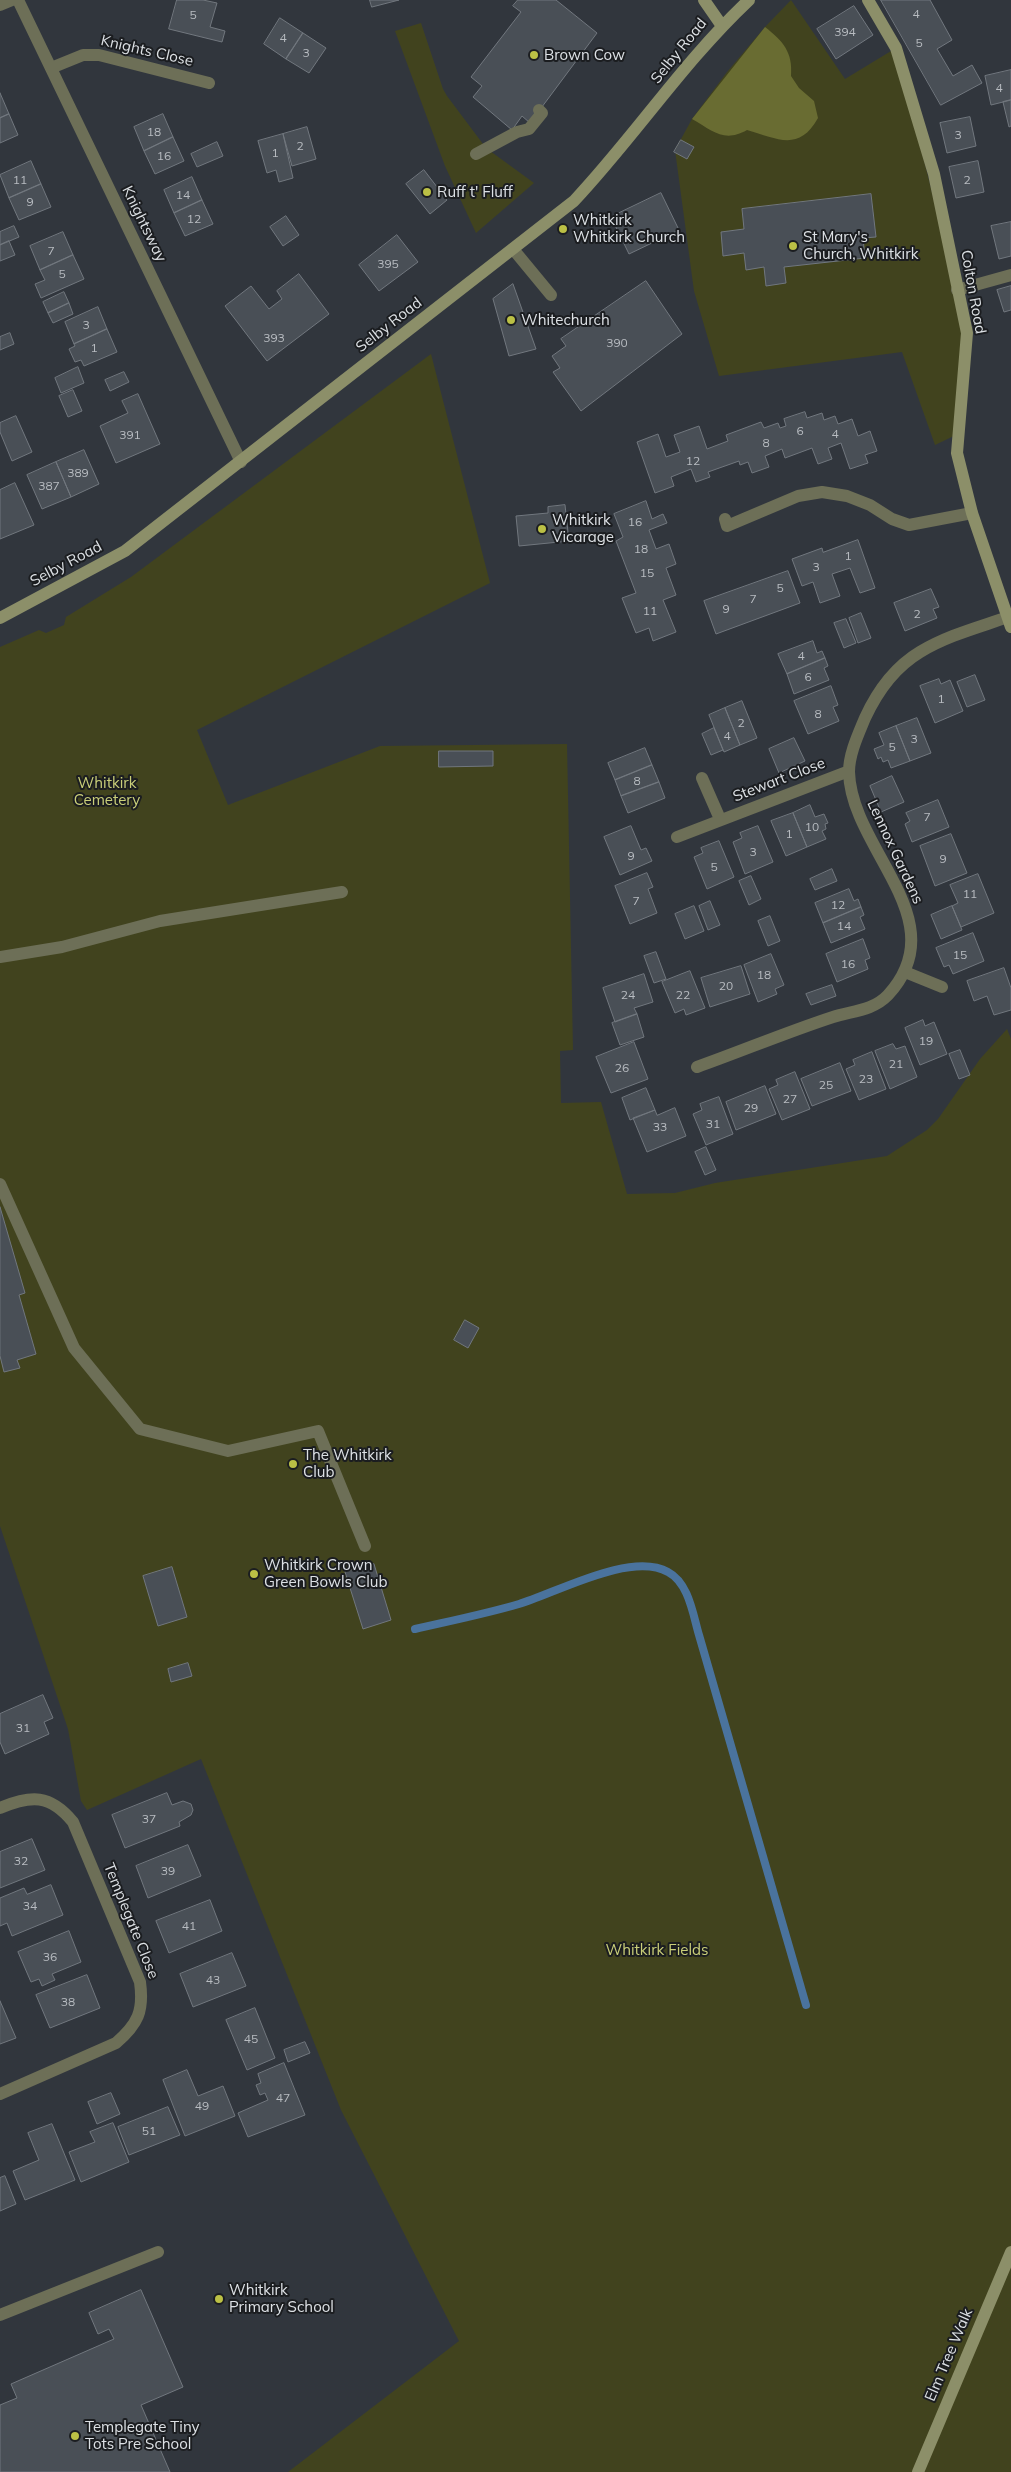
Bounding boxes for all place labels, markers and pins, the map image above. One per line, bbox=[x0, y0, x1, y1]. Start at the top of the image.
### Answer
place label: Brown Cow bbox=[544, 46, 625, 64]
marker: Brown Cow bbox=[528, 49, 540, 61]
place label: Ruff t' Fluff bbox=[437, 183, 513, 201]
marker: Ruff t' Fluff bbox=[421, 186, 433, 198]
place label: Whitkirk Whitkirk Church bbox=[573, 211, 685, 246]
marker: Whitkirk Whitkirk Church bbox=[557, 223, 569, 235]
place label: St Mary's Church, Whitkirk bbox=[803, 228, 918, 263]
marker: St Mary's Church, Whitkirk bbox=[787, 240, 799, 252]
place label: Whitechurch bbox=[521, 311, 610, 329]
marker: Whitechurch bbox=[505, 314, 517, 326]
place label: Whitkirk Vicarage bbox=[552, 511, 614, 546]
marker: Whitkirk Vicarage bbox=[536, 523, 548, 535]
place label: The Whitkirk Club bbox=[303, 1446, 392, 1481]
marker: The Whitkirk Club bbox=[287, 1458, 299, 1470]
place label: Whitkirk Crown Green Bowls Club bbox=[264, 1556, 387, 1591]
marker: Whitkirk Crown Green Bowls Club bbox=[248, 1568, 260, 1580]
place label: Whitkirk Primary School bbox=[229, 2281, 334, 2316]
marker: Whitkirk Primary School bbox=[213, 2293, 225, 2305]
place label: Templegate Tiny Tots Pre School bbox=[85, 2418, 200, 2453]
marker: Templegate Tiny Tots Pre School bbox=[69, 2430, 81, 2442]

